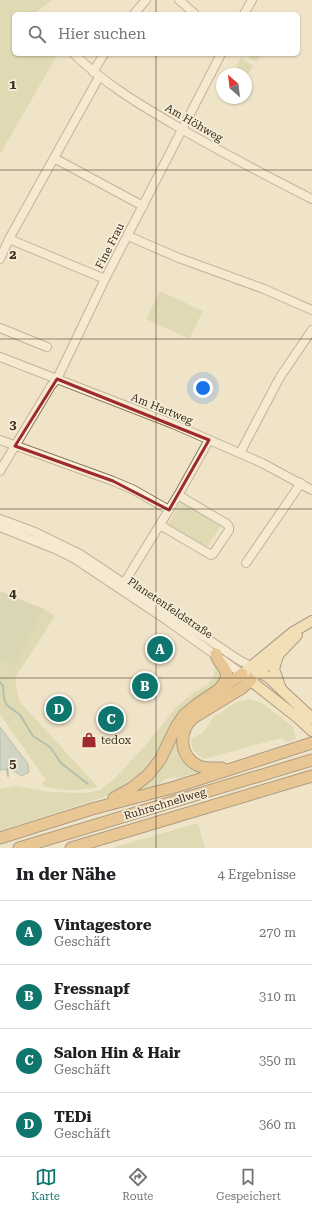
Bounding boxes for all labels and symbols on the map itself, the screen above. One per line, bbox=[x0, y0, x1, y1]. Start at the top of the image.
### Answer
north arrow bbox=[216, 68, 252, 104]
text: 1 bbox=[9, 77, 17, 92]
street label: Am Höhweg bbox=[163, 101, 226, 145]
street label: Fine Frau bbox=[93, 221, 127, 271]
text: 2 bbox=[9, 247, 17, 262]
your location bbox=[193, 378, 213, 398]
street label: Am Hartweg bbox=[129, 391, 196, 428]
text: 3 bbox=[9, 417, 17, 432]
street label: Planetenfeldstraße bbox=[125, 575, 215, 641]
text: 4 bbox=[9, 586, 17, 601]
pin: A bbox=[147, 634, 173, 664]
pin: B bbox=[132, 671, 158, 701]
pin: D bbox=[46, 694, 72, 724]
pin: C bbox=[98, 704, 124, 734]
shop icon: tedox bbox=[80, 731, 98, 749]
place label: tedox bbox=[101, 734, 132, 747]
text: 5 bbox=[9, 756, 17, 771]
street label: Ruhrschnellweg bbox=[122, 785, 208, 823]

